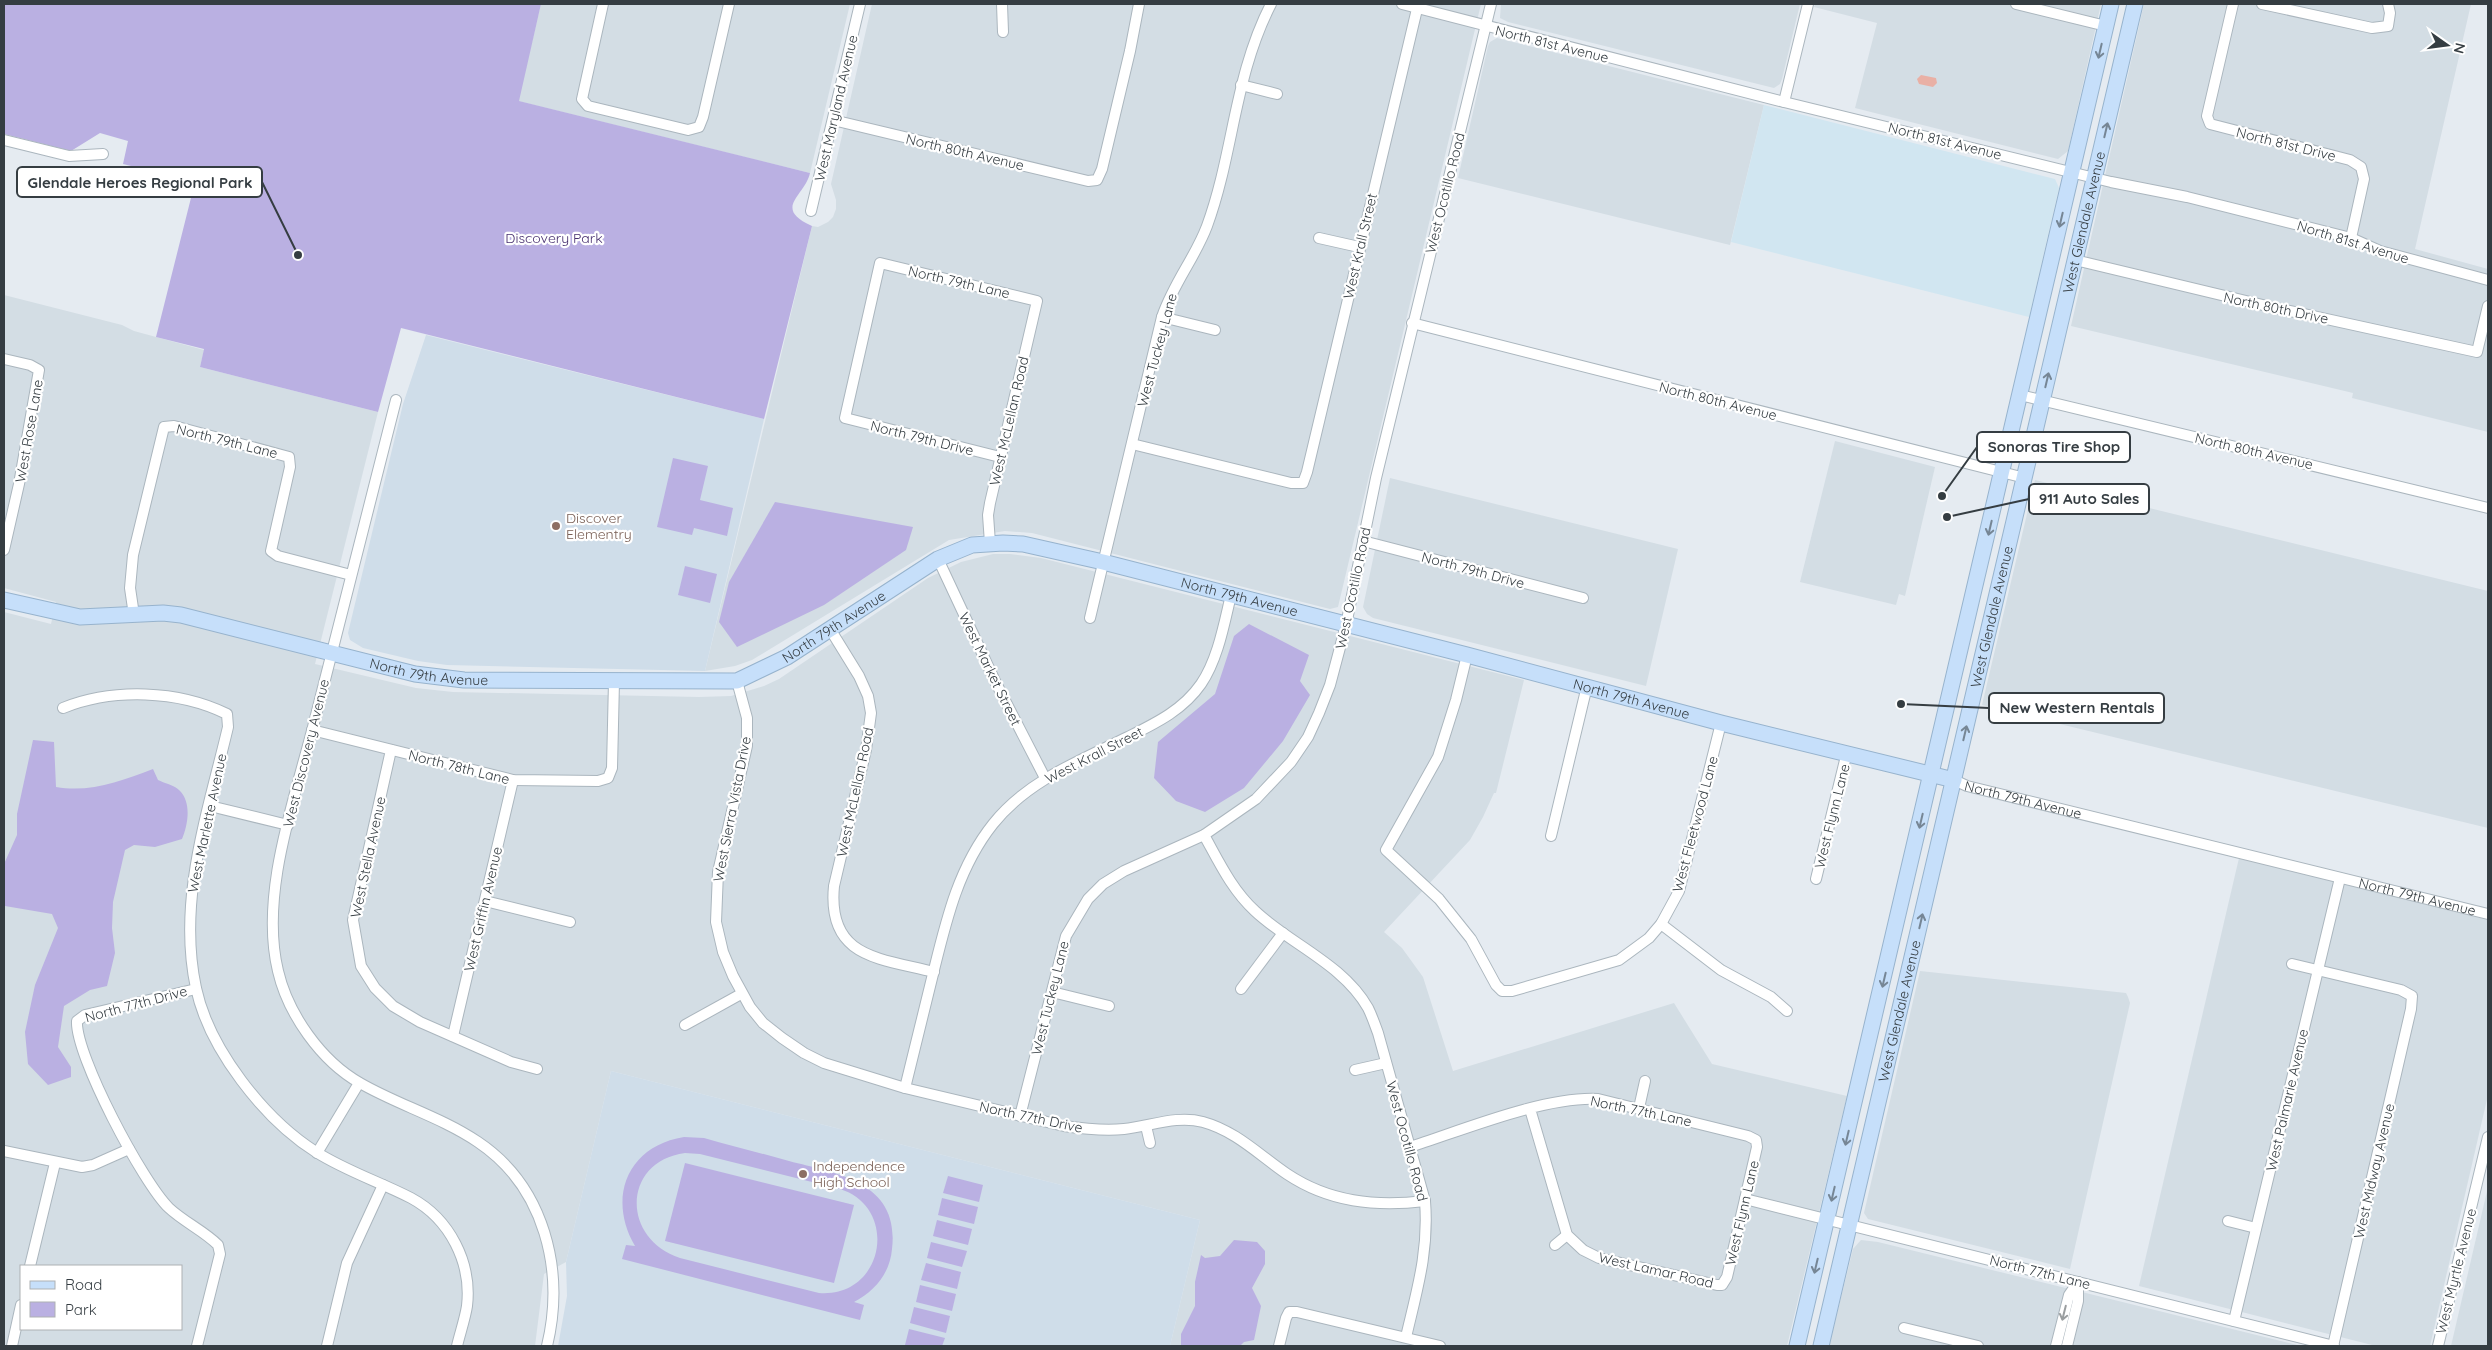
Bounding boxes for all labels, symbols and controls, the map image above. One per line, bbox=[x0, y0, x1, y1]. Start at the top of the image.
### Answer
north arrow bbox=[2422, 20, 2472, 70]
street label: North 81st Avenue bbox=[1493, 21, 1611, 67]
street label: West Maryland Avenue bbox=[810, 33, 862, 183]
text: N bbox=[2450, 41, 2470, 55]
one-way arrow bbox=[2095, 43, 2104, 59]
street label: North 81st Avenue bbox=[1886, 118, 2004, 164]
one-way arrow bbox=[2102, 123, 2111, 139]
street label: North 81st Drive bbox=[2234, 123, 2338, 165]
street label: North 80th Avenue bbox=[904, 130, 1026, 174]
street label: West Ocotillo Road bbox=[1421, 131, 1469, 255]
street label: West Glendale Avenue bbox=[2059, 150, 2109, 295]
callout: Glendale Heroes Regional Park bbox=[17, 167, 262, 197]
text: Glendale Heroes Regional Park bbox=[28, 173, 252, 192]
street label: West Krall Street bbox=[1339, 191, 1381, 301]
one-way arrow bbox=[2056, 211, 2065, 227]
street label: North 81st Avenue bbox=[2295, 216, 2411, 268]
park label: Discovery Park bbox=[505, 229, 603, 247]
street label: North 79th Lane bbox=[906, 262, 1012, 302]
street label: North 80th Drive bbox=[2222, 288, 2330, 328]
street label: West Tuckey Lane bbox=[1133, 291, 1181, 409]
street label: West McLellan Road bbox=[985, 355, 1033, 487]
one-way arrow bbox=[2043, 372, 2052, 388]
street label: West Rose Lane bbox=[11, 378, 47, 484]
street label: North 80th Avenue bbox=[1657, 378, 1779, 424]
street label: North 79th Drive bbox=[869, 416, 976, 460]
street label: North 79th Lane bbox=[174, 420, 280, 462]
street label: North 80th Avenue bbox=[2193, 429, 2315, 473]
callout: Sonoras Tire Shop bbox=[1977, 432, 2130, 462]
text: Sonoras Tire Shop bbox=[1988, 437, 2120, 456]
callout: 911 Auto Sales bbox=[2029, 484, 2149, 514]
text: 911 Auto Sales bbox=[2039, 489, 2139, 508]
place label: Discover Elementry bbox=[566, 509, 632, 543]
one-way arrow bbox=[1985, 519, 1994, 535]
marker: Discover Elementry bbox=[550, 520, 562, 532]
street label: West Ocotillo Road bbox=[1331, 525, 1375, 651]
street label: West Glendale Avenue bbox=[1966, 544, 2017, 689]
street label: North 79th Drive bbox=[1420, 548, 1526, 592]
street label: North 79th Avenue bbox=[1179, 573, 1300, 620]
street label: North 79th Avenue bbox=[779, 586, 889, 667]
street label: West Market Street bbox=[955, 609, 1025, 729]
street label: North 79th Avenue bbox=[368, 654, 488, 689]
street label: North 79th Avenue bbox=[1571, 675, 1692, 723]
street label: West Discovery Avenue bbox=[279, 677, 333, 829]
callout: New Western Rentals bbox=[1989, 693, 2164, 723]
text: New Western Rentals bbox=[1999, 698, 2155, 717]
street label: West Krall Street bbox=[1042, 722, 1146, 788]
one-way arrow bbox=[1961, 725, 1971, 741]
street label: West McLellan Road bbox=[832, 726, 878, 858]
street label: West Sierra Vista Drive bbox=[709, 735, 755, 883]
street label: North 78th Lane bbox=[406, 746, 512, 788]
street label: West Marlette Avenue bbox=[183, 752, 231, 894]
street label: West Fleetwood Lane bbox=[1668, 754, 1722, 894]
street label: West Flynn Lane bbox=[1810, 762, 1854, 870]
street label: North 79th Avenue bbox=[1963, 777, 2084, 823]
street label: West Stella Avenue bbox=[346, 795, 390, 919]
one-way arrow bbox=[1916, 813, 1925, 829]
street label: West Griffin Avenue bbox=[460, 845, 506, 973]
street label: North 79th Avenue bbox=[2357, 874, 2478, 920]
one-way arrow bbox=[1917, 913, 1926, 929]
street label: West Glendale Avenue bbox=[1874, 938, 1925, 1084]
street label: West Tuckey Lane bbox=[1027, 939, 1073, 1057]
one-way arrow bbox=[1879, 971, 1888, 987]
street label: North 77th Drive bbox=[83, 982, 189, 1026]
street label: West Palmarie Avenue bbox=[2262, 1027, 2312, 1173]
street label: West Ocotillo Road bbox=[1382, 1079, 1432, 1203]
street label: North 77th Lane bbox=[1589, 1091, 1694, 1131]
street label: North 77th Drive bbox=[978, 1097, 1084, 1137]
street label: West Midway Avenue bbox=[2350, 1102, 2398, 1240]
one-way arrow bbox=[1842, 1129, 1851, 1145]
place label: Independence High School bbox=[813, 1157, 905, 1191]
street label: West Flynn Lane bbox=[1721, 1159, 1763, 1267]
marker: Independence High School bbox=[797, 1168, 809, 1180]
one-way arrow bbox=[1828, 1185, 1837, 1201]
street label: West Myrtle Avenue bbox=[2432, 1206, 2480, 1336]
street label: West Lamar Road bbox=[1597, 1248, 1715, 1292]
street label: North 77th Lane bbox=[1988, 1251, 2092, 1293]
one-way arrow bbox=[1811, 1257, 1820, 1273]
legend bbox=[20, 1265, 182, 1330]
text: Road bbox=[65, 1275, 102, 1294]
text: Park bbox=[65, 1300, 97, 1319]
one-way arrow bbox=[2059, 1304, 2068, 1320]

